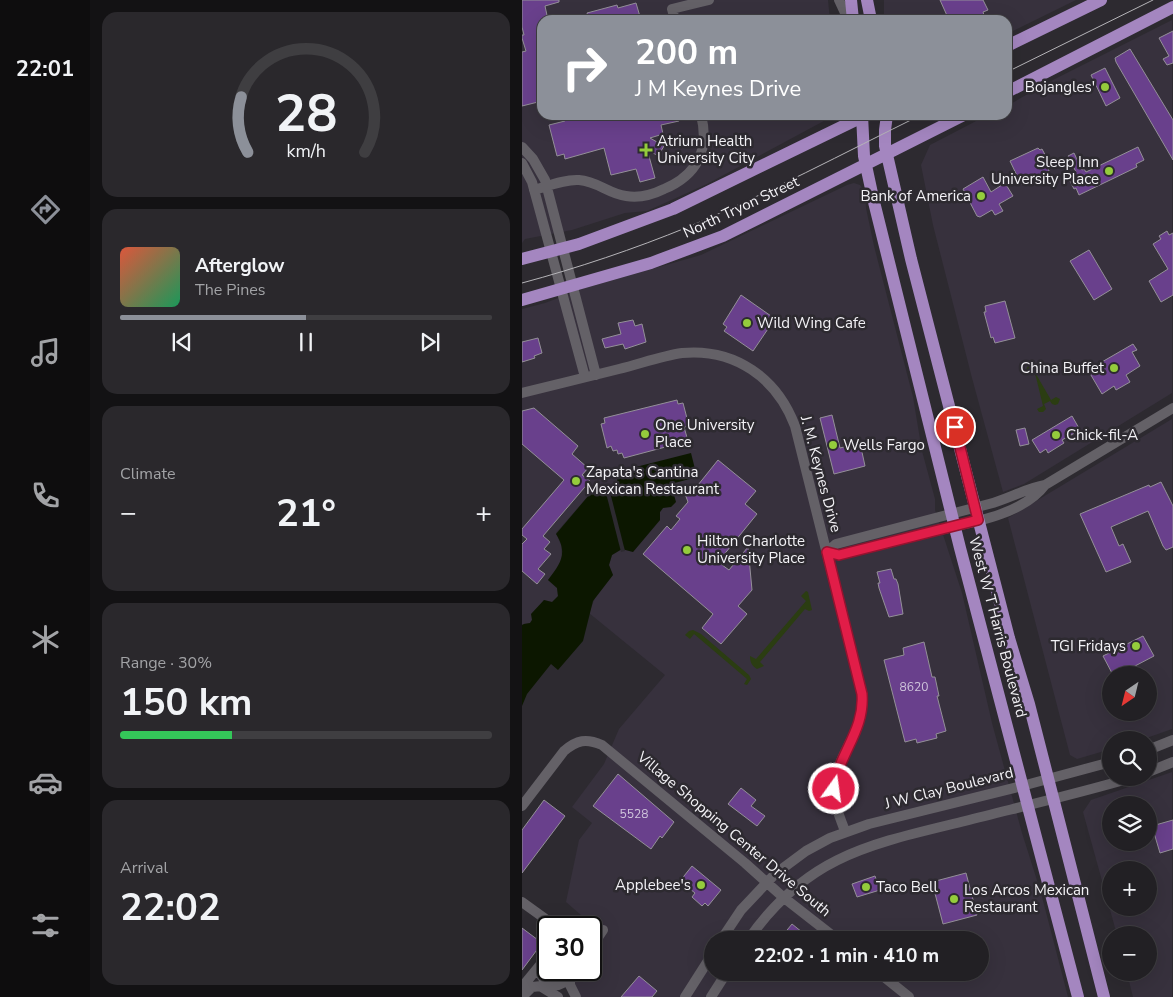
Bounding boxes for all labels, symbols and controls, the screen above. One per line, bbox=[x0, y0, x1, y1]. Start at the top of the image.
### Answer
text: 200 m bbox=[635, 29, 738, 76]
icon: right bbox=[552, 35, 617, 100]
text: 22:01 bbox=[16, 54, 74, 84]
text: J M Keynes Drive bbox=[635, 74, 801, 104]
place label: Bojangles' bbox=[1025, 77, 1095, 97]
text: 28 bbox=[275, 78, 337, 149]
marker: Bojangles' bbox=[1099, 81, 1111, 93]
place label: Atrium Health University City bbox=[657, 131, 755, 168]
text: km/h bbox=[286, 139, 326, 163]
marker: Atrium Health University City bbox=[639, 143, 653, 157]
place label: Sleep Inn University Place bbox=[991, 152, 1099, 189]
marker: Sleep Inn University Place bbox=[1103, 165, 1115, 177]
street label: North Tryon Street bbox=[680, 171, 803, 243]
place label: Bank of America bbox=[860, 186, 971, 206]
marker: Bank of America bbox=[975, 190, 987, 202]
icon: directions bbox=[28, 192, 63, 227]
text: Afterglow bbox=[195, 253, 285, 279]
text: The Pines bbox=[195, 279, 265, 301]
place label: Wild Wing Cafe bbox=[757, 313, 866, 333]
marker: Wild Wing Cafe bbox=[741, 317, 753, 329]
icon: previous bbox=[168, 328, 196, 356]
icon: pause bbox=[292, 328, 320, 356]
icon: next bbox=[416, 328, 444, 356]
icon: music bbox=[28, 335, 63, 370]
place label: China Buffet bbox=[1020, 358, 1105, 378]
marker: China Buffet bbox=[1108, 362, 1120, 374]
pin bbox=[934, 406, 976, 448]
street label: J. M. Keynes Drive bbox=[796, 413, 846, 535]
icon: arrive bbox=[941, 413, 969, 441]
place label: One University Place bbox=[655, 415, 755, 452]
place label: Chick-fil-A bbox=[1066, 425, 1138, 445]
marker: One University Place bbox=[639, 428, 651, 440]
marker: Chick-fil-A bbox=[1050, 429, 1062, 441]
place label: Wells Fargo bbox=[843, 435, 925, 455]
marker: Wells Fargo bbox=[827, 439, 839, 451]
place label: Zapata's Cantina Mexican Restaurant bbox=[586, 462, 720, 499]
text: Climate bbox=[120, 463, 175, 485]
marker: Zapata's Cantina Mexican Restaurant bbox=[570, 475, 582, 487]
icon: phone bbox=[28, 478, 63, 513]
text: 21° bbox=[276, 488, 336, 539]
text: − bbox=[120, 494, 137, 532]
text: + bbox=[475, 494, 492, 532]
place label: Hilton Charlotte University Place bbox=[697, 531, 805, 568]
street label: West W T Harris Boulevard bbox=[964, 534, 1032, 720]
marker: Hilton Charlotte University Place bbox=[681, 544, 693, 556]
icon: climate bbox=[28, 622, 63, 657]
place label: TGI Fridays bbox=[1051, 636, 1126, 656]
marker: TGI Fridays bbox=[1130, 640, 1142, 652]
text: Range · 30% bbox=[120, 652, 212, 674]
north arrow bbox=[1102, 666, 1157, 721]
map controls bbox=[1102, 666, 1157, 981]
text: 150 km bbox=[120, 677, 252, 728]
house number: 8620 bbox=[900, 679, 928, 695]
button: search bbox=[1102, 731, 1157, 786]
street label: Village Shopping Center Drive South bbox=[632, 746, 835, 921]
position arrow bbox=[807, 762, 859, 814]
street label: J W Clay Boulevard bbox=[882, 762, 1015, 814]
icon: car bbox=[28, 765, 63, 800]
button: layers bbox=[1102, 796, 1157, 851]
house number: 5528 bbox=[620, 806, 648, 822]
text: Arrival bbox=[120, 857, 168, 879]
button: + bbox=[1102, 861, 1157, 916]
place label: Applebee's bbox=[615, 875, 691, 895]
place label: Taco Bell bbox=[876, 877, 938, 897]
marker: Applebee's bbox=[695, 879, 707, 891]
place label: Los Arcos Mexican Restaurant bbox=[964, 880, 1089, 917]
marker: Taco Bell bbox=[860, 881, 872, 893]
text: 22:02 bbox=[120, 882, 221, 933]
marker: Los Arcos Mexican Restaurant bbox=[948, 893, 960, 905]
icon: filters bbox=[28, 908, 63, 943]
speed limit sign: 30 bbox=[537, 916, 602, 981]
button: − bbox=[1102, 926, 1157, 981]
text: 22:02 · 1 min · 410 m bbox=[754, 943, 939, 969]

